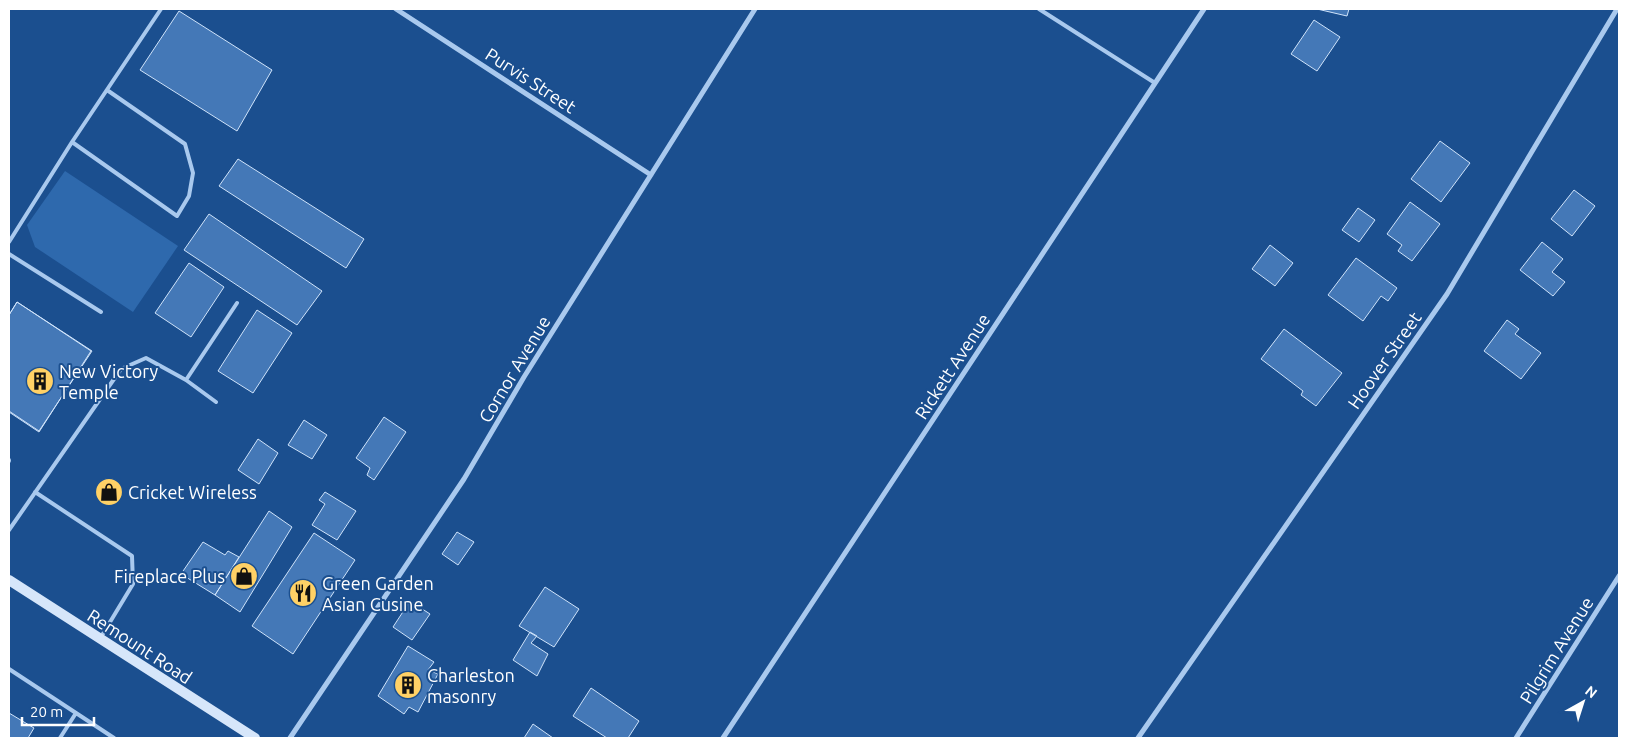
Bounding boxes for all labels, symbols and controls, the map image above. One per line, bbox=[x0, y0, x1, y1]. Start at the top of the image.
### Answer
street label: Purvis Street bbox=[482, 43, 580, 117]
street label: Hoover Street bbox=[1343, 308, 1425, 412]
street label: Rickett Avenue bbox=[910, 310, 994, 422]
street label: Cornor Avenue bbox=[474, 312, 554, 426]
place label: New Victory Temple bbox=[59, 361, 158, 402]
building icon: New Victory Temple bbox=[25, 366, 55, 396]
shop icon: Cricket Wireless bbox=[94, 477, 124, 507]
place label: Cricket Wireless bbox=[128, 482, 257, 502]
shop icon: Fireplace Plus bbox=[229, 561, 259, 591]
place label: Fireplace Plus bbox=[114, 566, 225, 586]
place label: Green Garden Asian Cusine bbox=[322, 573, 434, 614]
restaurant icon: Green Garden Asian Cusine bbox=[288, 578, 318, 608]
street label: Pilgrim Avenue bbox=[1515, 593, 1597, 707]
street label: Remount Road bbox=[84, 605, 196, 687]
place label: Charleston masonry bbox=[427, 665, 515, 706]
building icon: Charleston masonry bbox=[393, 670, 423, 700]
north arrow bbox=[1558, 677, 1608, 727]
text: N bbox=[1582, 682, 1600, 701]
scale bar bbox=[22, 694, 95, 726]
text: 20 m bbox=[30, 703, 63, 720]

